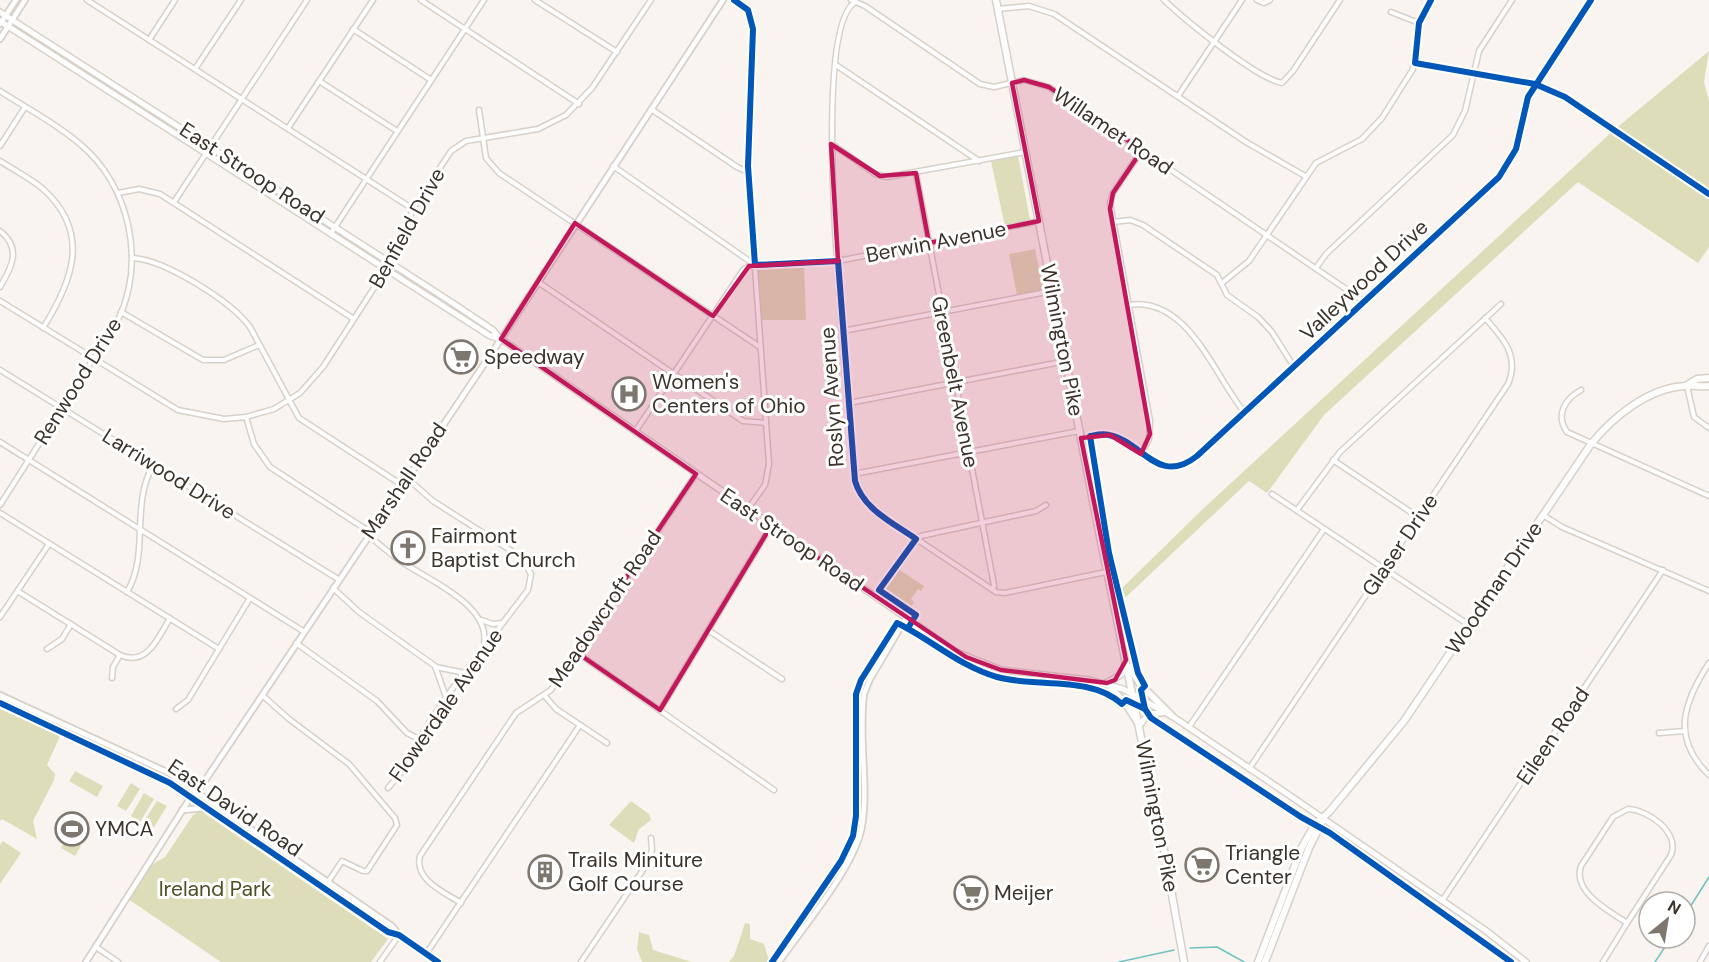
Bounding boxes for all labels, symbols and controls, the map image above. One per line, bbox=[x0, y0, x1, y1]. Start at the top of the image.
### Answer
street label: Willamet Road bbox=[1047, 80, 1179, 182]
street label: East Stroop Road bbox=[174, 116, 330, 230]
street label: Benfield Drive bbox=[362, 163, 452, 293]
street label: Valleywood Drive bbox=[1294, 213, 1434, 347]
street label: Berwin Avenue bbox=[863, 215, 1009, 269]
street label: Wilmington Pike bbox=[1034, 261, 1091, 419]
street label: Greenbelt Avenue bbox=[925, 294, 985, 470]
street label: Renwood Drive bbox=[28, 312, 128, 450]
street label: Roslyn Avenue bbox=[813, 326, 851, 468]
supermarket icon: Speedway bbox=[443, 339, 479, 375]
place label: Speedway bbox=[484, 343, 585, 371]
place label: Women's Centers of Ohio bbox=[652, 368, 806, 420]
hospital icon: Women's Centers of Ohio bbox=[611, 376, 647, 412]
street label: Marshall Road bbox=[355, 417, 453, 545]
street label: Larriwood Drive bbox=[97, 422, 241, 526]
street label: East Stroop Road bbox=[715, 482, 869, 598]
street label: Glaser Drive bbox=[1356, 488, 1445, 602]
street label: Woodman Drive bbox=[1439, 516, 1549, 660]
place label: Fairmont Baptist Church bbox=[431, 522, 576, 574]
street label: Meadowcroft Road bbox=[542, 525, 668, 693]
church icon: Fairmont Baptist Church bbox=[390, 530, 426, 566]
street label: Flowerdale Avenue bbox=[383, 623, 509, 787]
street label: Eileen Road bbox=[1510, 682, 1596, 790]
street label: Wilmington Pike bbox=[1129, 737, 1186, 895]
street label: East David Road bbox=[162, 753, 308, 863]
sports icon: YMCA bbox=[54, 811, 90, 847]
place label: YMCA bbox=[95, 815, 154, 843]
place label: Triangle Center bbox=[1225, 839, 1300, 891]
place label: Trails Miniture Golf Course bbox=[568, 846, 703, 898]
supermarket icon: Triangle Center bbox=[1184, 847, 1220, 883]
building icon: Trails Miniture Golf Course bbox=[527, 854, 563, 890]
park label: Ireland Park bbox=[159, 875, 272, 903]
supermarket icon: Meijer bbox=[953, 875, 989, 911]
place label: Meijer bbox=[994, 879, 1054, 907]
north arrow bbox=[1637, 890, 1697, 950]
text: N bbox=[1664, 895, 1685, 919]

